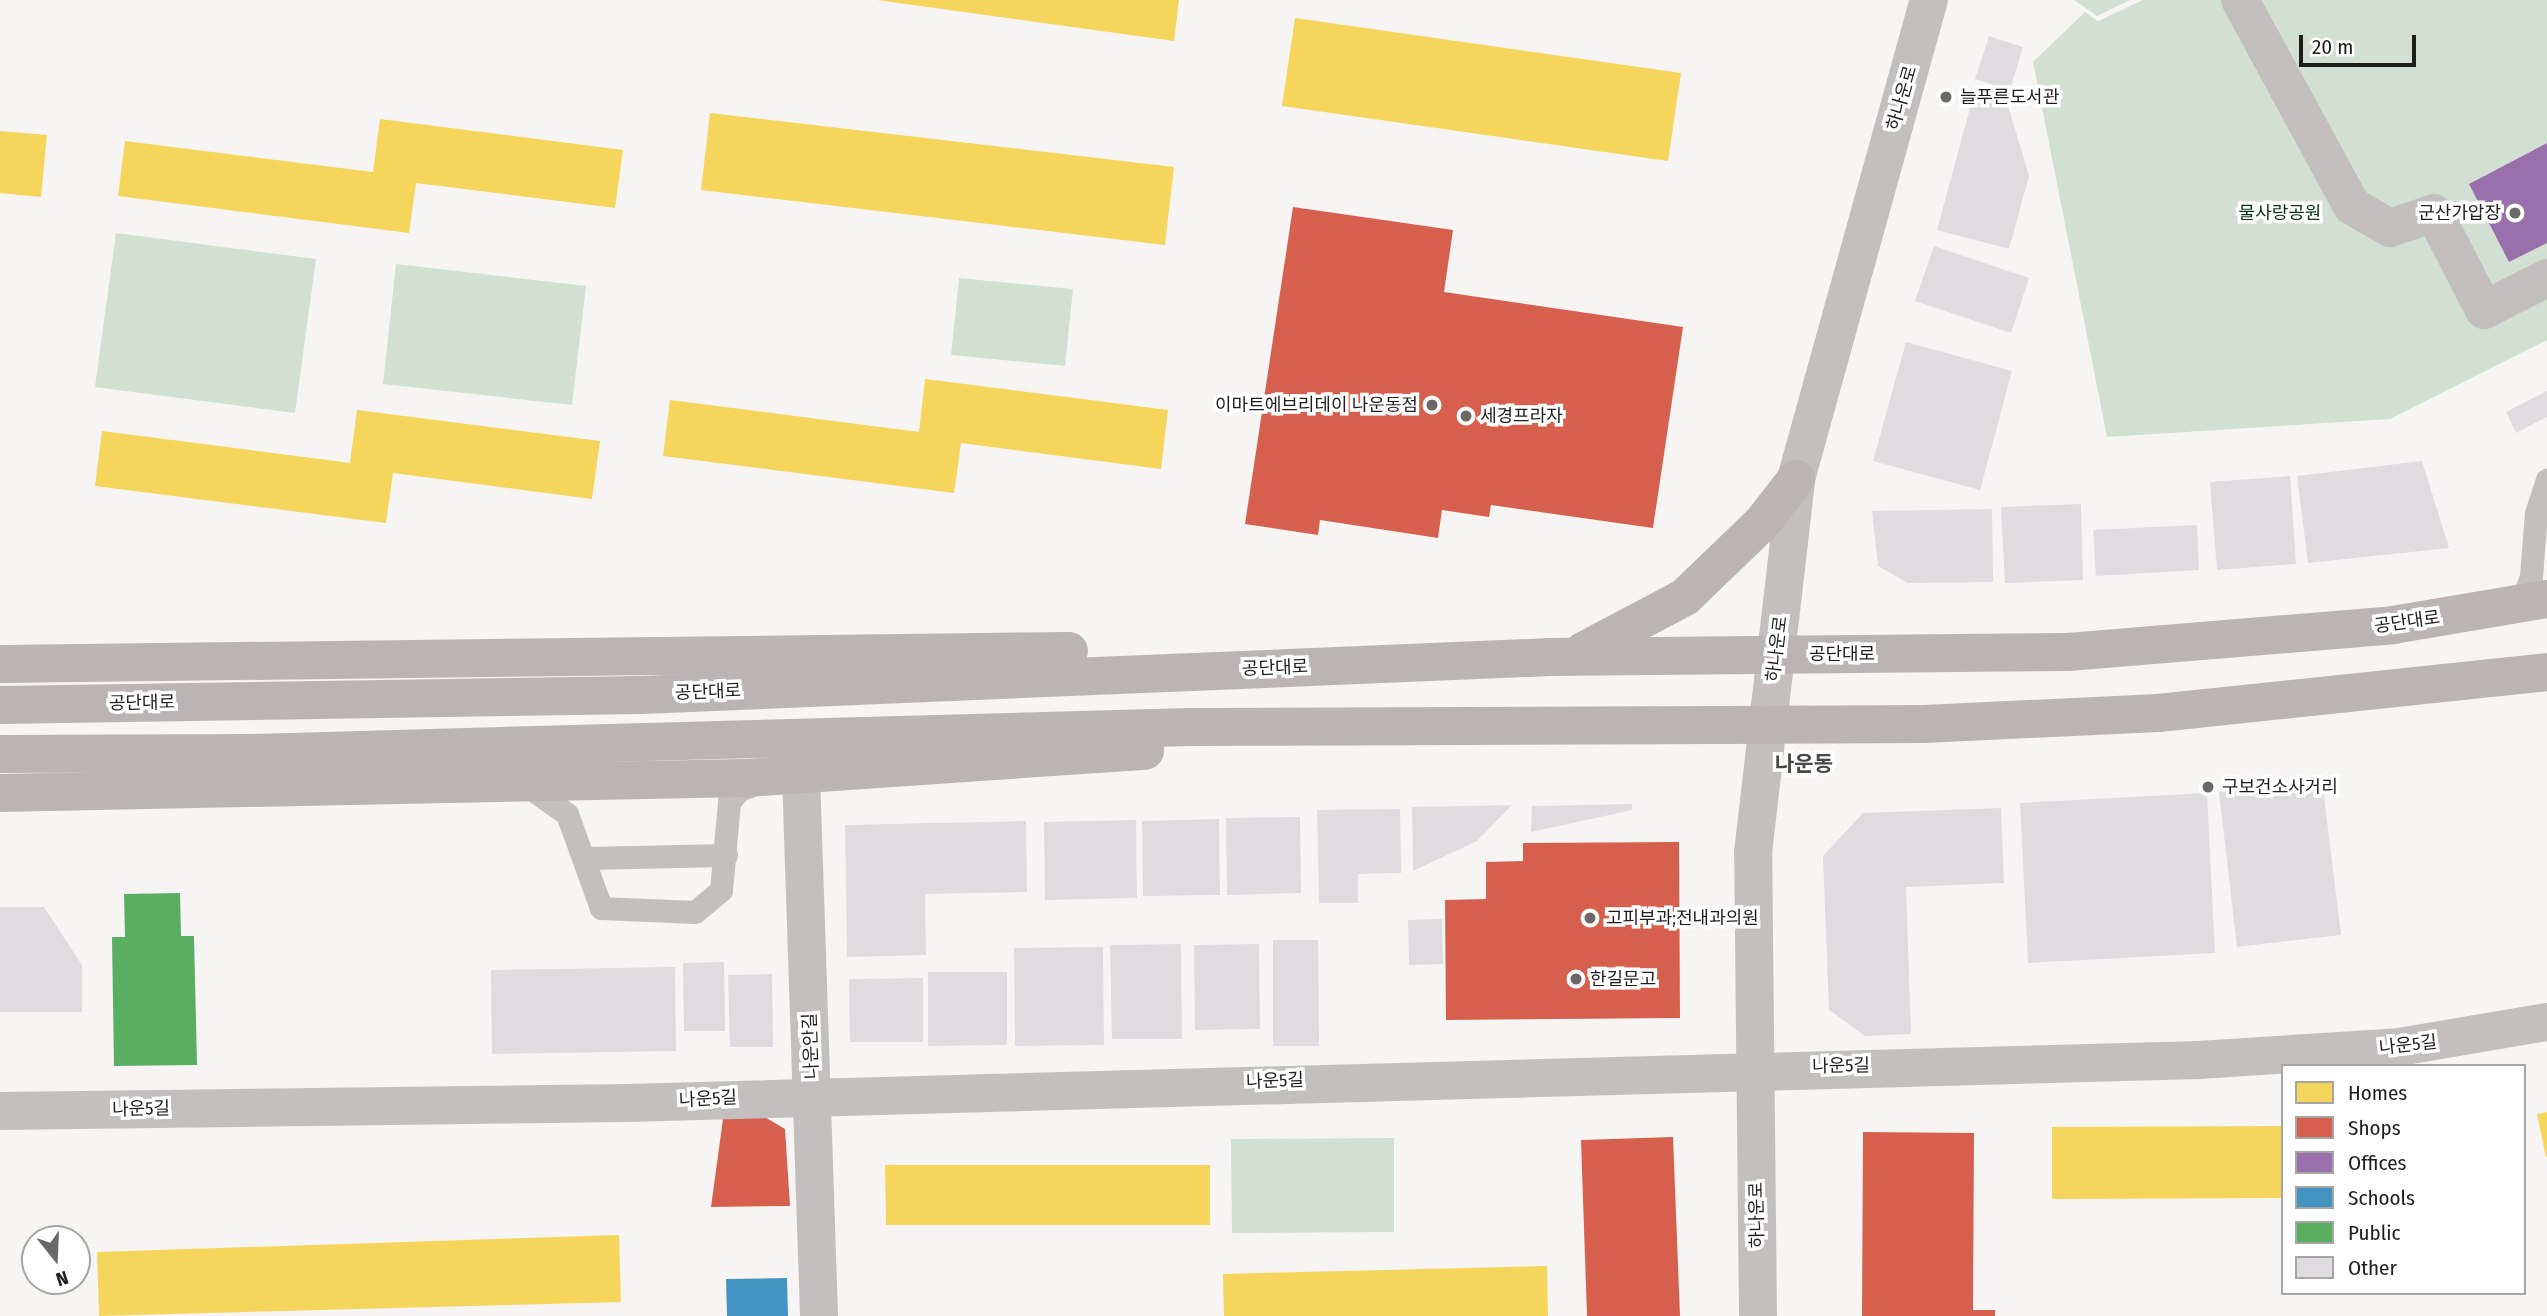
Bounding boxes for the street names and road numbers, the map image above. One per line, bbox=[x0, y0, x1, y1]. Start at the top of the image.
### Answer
street label: 하나운로 bbox=[1882, 63, 1922, 133]
street label: 공단대로 bbox=[2373, 607, 2441, 637]
street label: 하나운로 bbox=[1762, 615, 1792, 683]
street label: 공단대로 bbox=[1809, 643, 1875, 665]
street label: 공단대로 bbox=[1242, 656, 1308, 680]
street label: 공단대로 bbox=[675, 680, 741, 704]
street label: 공단대로 bbox=[109, 692, 175, 714]
street label: 나운안길 bbox=[799, 1013, 823, 1079]
street label: 나운5길 bbox=[2378, 1031, 2438, 1059]
street label: 나운5길 bbox=[1812, 1055, 1870, 1077]
street label: 나운5길 bbox=[1246, 1069, 1304, 1093]
street label: 나운5길 bbox=[679, 1087, 737, 1111]
street label: 나운5길 bbox=[112, 1098, 170, 1120]
street label: 하나운로 bbox=[1746, 1182, 1768, 1248]

